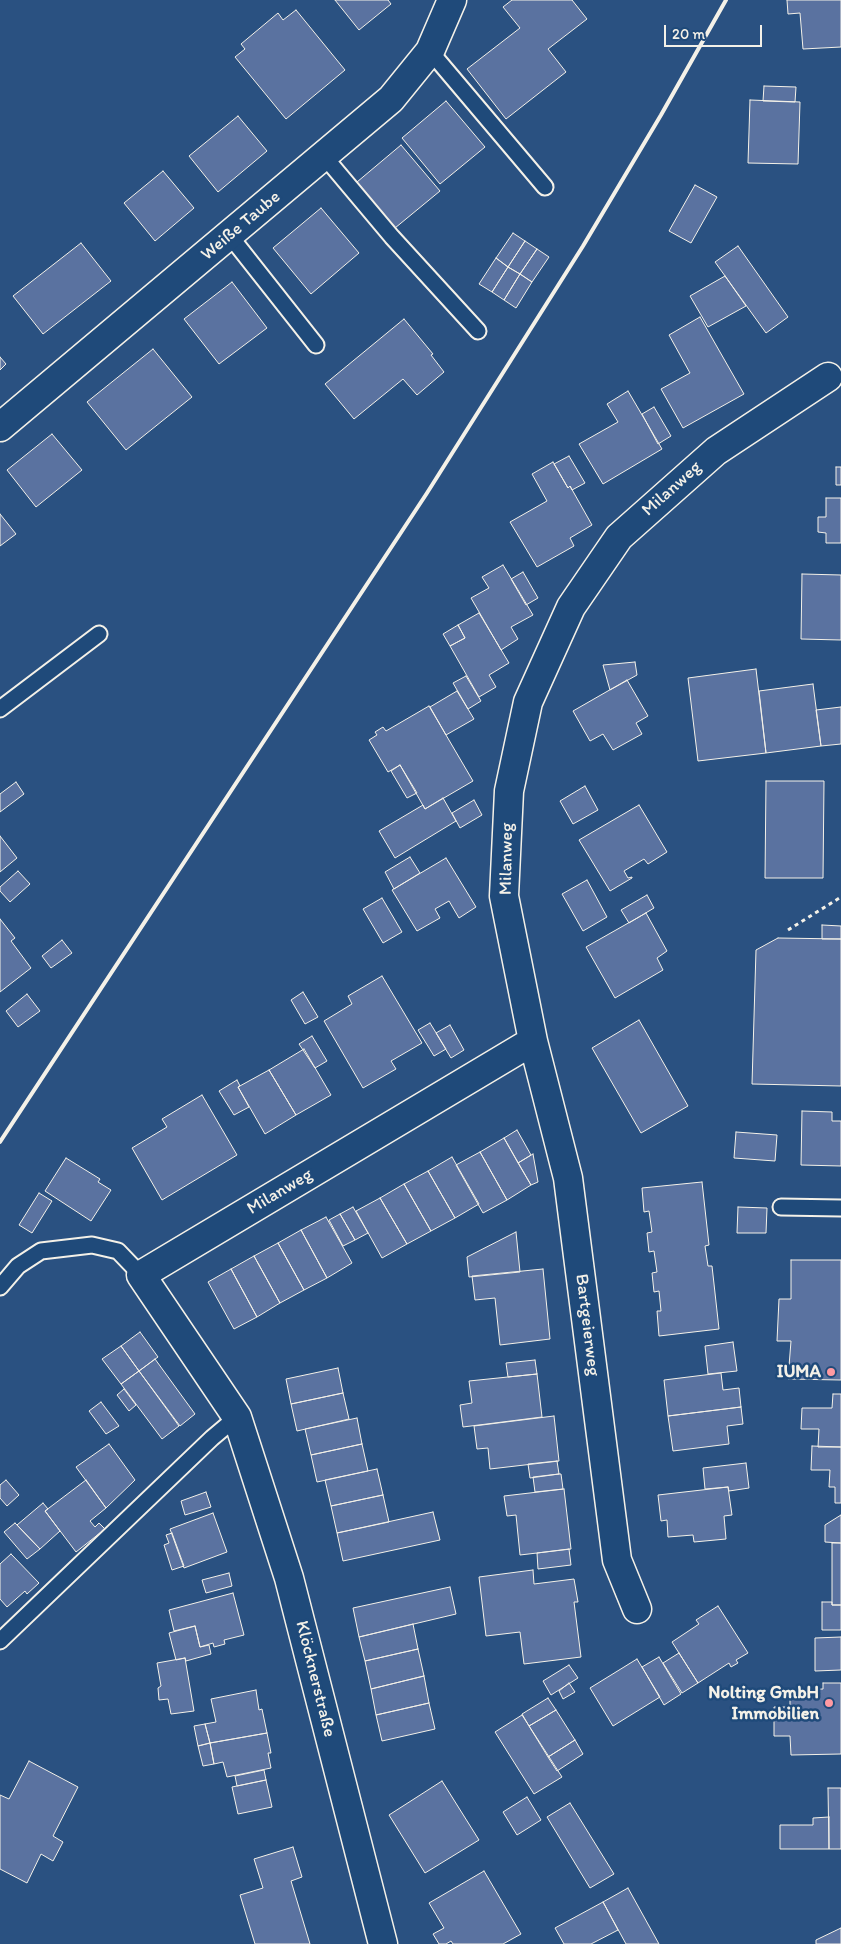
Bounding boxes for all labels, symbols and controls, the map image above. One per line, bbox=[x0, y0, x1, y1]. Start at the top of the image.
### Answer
scale bar bbox=[666, 15, 764, 47]
text: 20 m bbox=[672, 25, 705, 43]
street label: Weiße Taube bbox=[197, 186, 285, 266]
street label: Milanweg bbox=[638, 457, 706, 521]
street label: Milanweg bbox=[496, 823, 518, 895]
street label: Milanweg bbox=[243, 1164, 317, 1220]
street label: Bartgeierweg bbox=[570, 1273, 604, 1377]
place label: IUMA bbox=[777, 1361, 821, 1383]
marker: IUMA bbox=[825, 1366, 837, 1378]
street label: Klöcknerstraße bbox=[290, 1619, 340, 1739]
place label: Nolting GmbH Immobilien bbox=[708, 1682, 819, 1725]
marker: Nolting GmbH Immobilien bbox=[823, 1697, 835, 1709]

